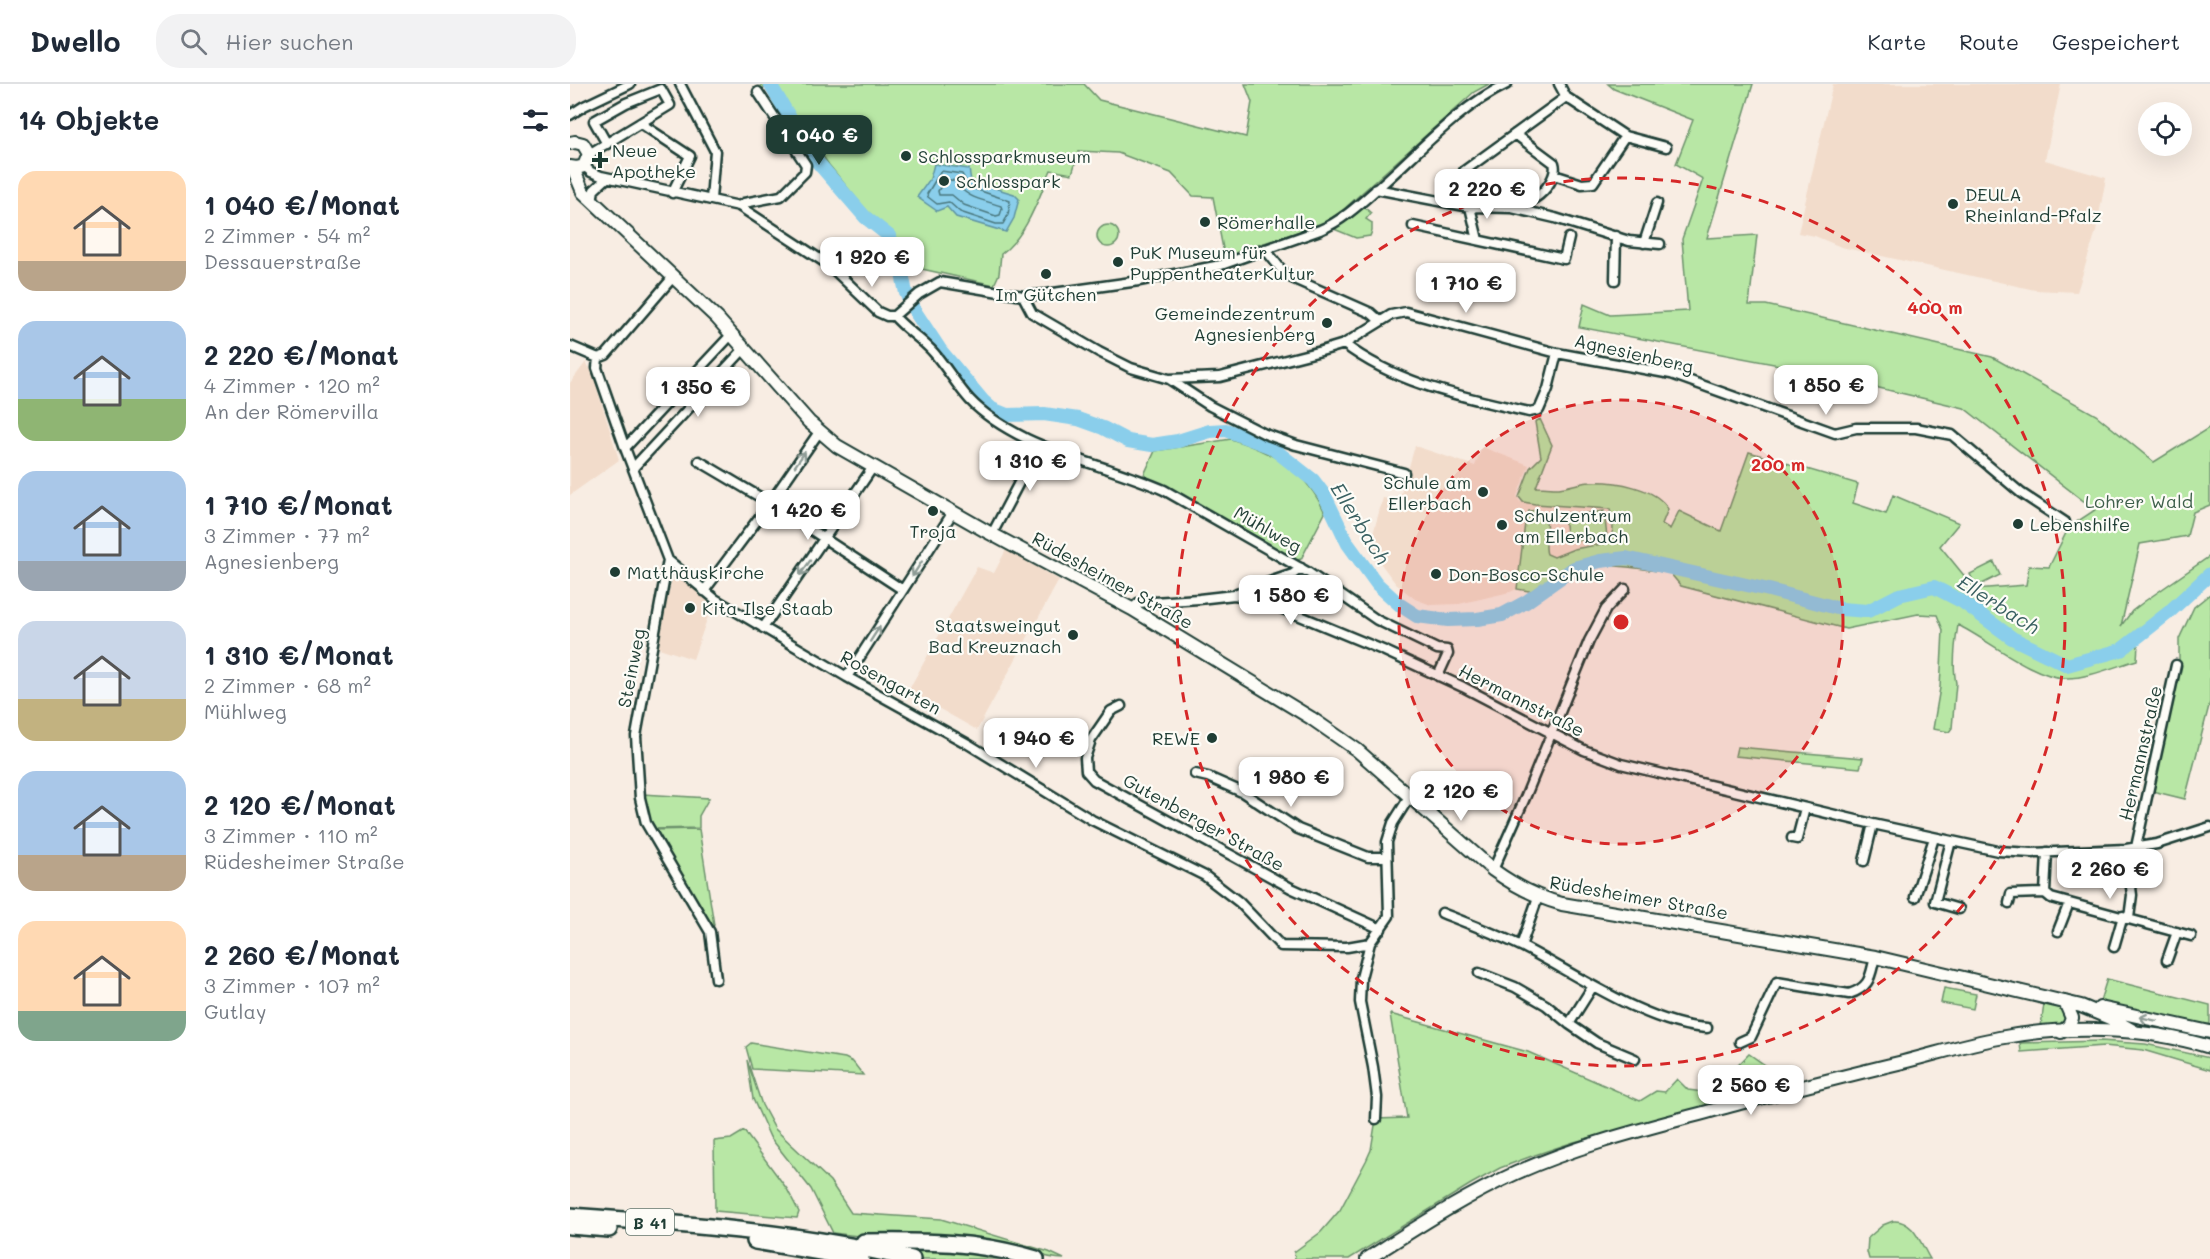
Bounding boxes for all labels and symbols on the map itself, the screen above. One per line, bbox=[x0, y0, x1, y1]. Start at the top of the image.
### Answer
pin: 1 040 € bbox=[764, 115, 874, 166]
place label: Neue Apotheke bbox=[612, 138, 696, 183]
place label: Schlossparkmuseum bbox=[918, 144, 1091, 168]
marker: Schlossparkmuseum bbox=[899, 149, 913, 163]
marker: Neue Apotheke bbox=[593, 153, 607, 167]
place label: Schlosspark bbox=[956, 169, 1060, 193]
pin: 2 220 € bbox=[1432, 169, 1542, 220]
marker: Schlosspark bbox=[937, 174, 951, 188]
place label: DEULA Rheinland-Pfalz bbox=[1965, 182, 2102, 227]
marker: DEULA Rheinland-Pfalz bbox=[1946, 197, 1960, 211]
place label: Römerhalle bbox=[1217, 210, 1315, 234]
marker: Römerhalle bbox=[1198, 215, 1212, 229]
pin: 1 920 € bbox=[817, 237, 927, 288]
place label: PuK Museum für PuppentheaterKultur bbox=[1130, 240, 1315, 285]
marker: PuK Museum für PuppentheaterKultur bbox=[1111, 255, 1125, 269]
pin: 1 710 € bbox=[1411, 263, 1521, 314]
marker: Im Gütchen bbox=[1039, 267, 1053, 281]
place label: Im Gütchen bbox=[996, 282, 1096, 306]
text: 400 m bbox=[1907, 295, 1963, 319]
place label: Gemeindezentrum Agnesienberg bbox=[1155, 301, 1315, 346]
marker: Gemeindezentrum Agnesienberg bbox=[1320, 316, 1334, 330]
street label: Agnesienberg bbox=[1572, 328, 1696, 378]
pin: 1 850 € bbox=[1771, 365, 1881, 416]
pin: 1 350 € bbox=[643, 367, 753, 418]
pin: 1 310 € bbox=[975, 441, 1085, 492]
one-way arrow bbox=[794, 451, 806, 468]
text: 200 m bbox=[1751, 452, 1805, 476]
place label: Schule am Ellerbach bbox=[1383, 470, 1471, 515]
water label: Ellerbach bbox=[1326, 477, 1396, 569]
marker: Schule am Ellerbach bbox=[1476, 485, 1490, 499]
park label: Lohrer Wald bbox=[2085, 489, 2193, 513]
pin: 1 420 € bbox=[753, 490, 863, 541]
street label: Mühlweg bbox=[1230, 500, 1306, 558]
place label: Schulzentrum am Ellerbach bbox=[1514, 503, 1632, 548]
marker: Troja bbox=[926, 504, 940, 518]
place label: Lebenshilfe bbox=[2030, 512, 2130, 536]
marker: Lebenshilfe bbox=[2011, 517, 2025, 531]
marker: Schulzentrum am Ellerbach bbox=[1495, 518, 1509, 532]
place label: Troja bbox=[910, 519, 957, 543]
street label: Rüdesheimer Straße bbox=[1028, 526, 1198, 634]
one-way arrow bbox=[799, 559, 811, 576]
place label: Matthäuskirche bbox=[627, 560, 764, 584]
one-way arrow bbox=[911, 560, 923, 577]
place label: Don-Bosco-Schule bbox=[1448, 562, 1604, 586]
marker: Matthäuskirche bbox=[608, 565, 622, 579]
marker: Don-Bosco-Schule bbox=[1429, 567, 1443, 581]
water label: Ellerbach bbox=[1953, 569, 2045, 639]
pin: 1 580 € bbox=[1236, 575, 1346, 626]
place label: Kita Ilse Staab bbox=[702, 596, 833, 620]
marker: Kita Ilse Staab bbox=[683, 601, 697, 615]
centre of rings bbox=[1611, 612, 1631, 632]
place label: Staatsweingut Bad Kreuznach bbox=[929, 613, 1061, 658]
street label: Steinweg bbox=[612, 626, 650, 710]
one-way arrow bbox=[870, 626, 882, 643]
marker: Staatsweingut Bad Kreuznach bbox=[1066, 628, 1080, 642]
street label: Rosengarten bbox=[836, 644, 946, 720]
street label: Hermannstraße bbox=[1455, 658, 1589, 742]
street label: Hermannstraße bbox=[2113, 683, 2167, 823]
pin: 1 940 € bbox=[981, 718, 1091, 769]
place label: REWE bbox=[1152, 726, 1200, 750]
marker: REWE bbox=[1205, 731, 1219, 745]
pin: 1 980 € bbox=[1236, 757, 1346, 808]
street label: Gutenberger Straße bbox=[1119, 768, 1289, 876]
pin: 2 120 € bbox=[1406, 771, 1516, 822]
pin: 2 260 € bbox=[2055, 849, 2165, 900]
street label: Rüdesheimer Straße bbox=[1548, 869, 1730, 925]
one-way arrow bbox=[2138, 1012, 2157, 1024]
pin: 2 560 € bbox=[1696, 1065, 1806, 1116]
road number: B 41 bbox=[626, 1209, 674, 1235]

